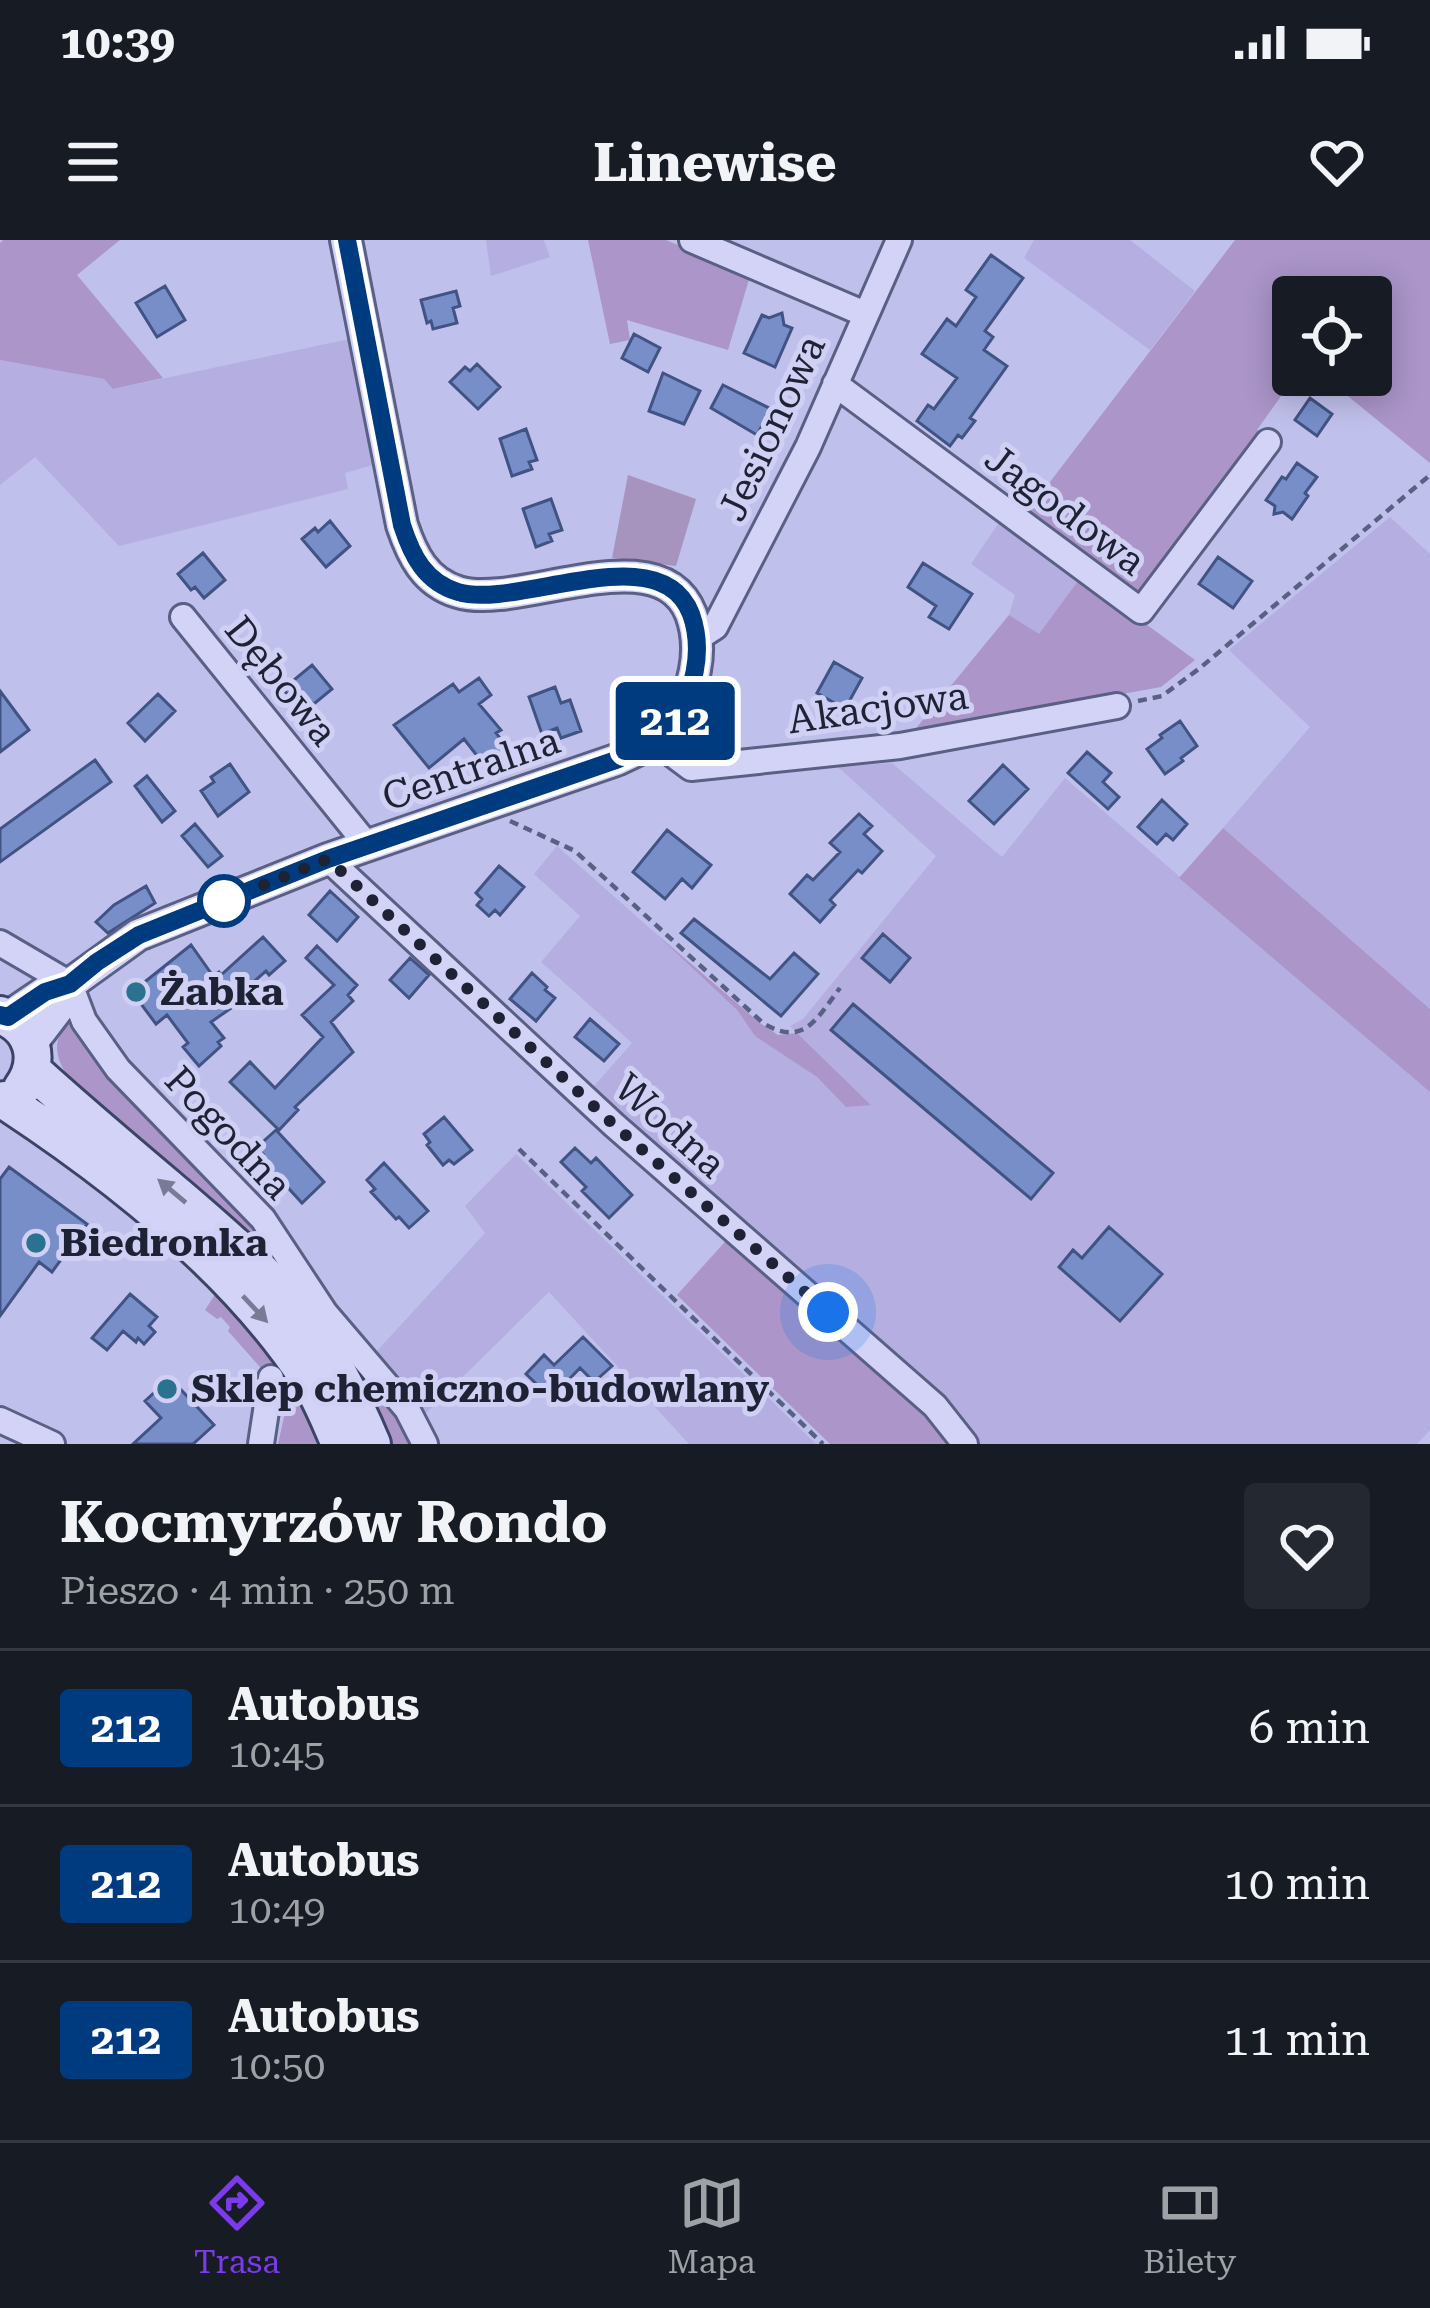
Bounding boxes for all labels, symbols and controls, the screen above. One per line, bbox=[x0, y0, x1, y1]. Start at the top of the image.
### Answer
text: 10:39 bbox=[60, 16, 175, 69]
icon: menu bbox=[60, 129, 126, 195]
icon: heart bbox=[1304, 129, 1370, 195]
text: Linewise bbox=[593, 131, 837, 194]
map controls bbox=[1272, 276, 1392, 396]
button: locate bbox=[1272, 276, 1392, 396]
street label: Jesionowa bbox=[709, 328, 835, 528]
street label: Jagodowa bbox=[976, 435, 1154, 585]
street label: Dębowa bbox=[215, 607, 347, 755]
street label: Akacjowa bbox=[785, 673, 971, 743]
line badge: 212 bbox=[606, 682, 744, 760]
text: 212 bbox=[640, 696, 710, 745]
street label: Centralna bbox=[376, 717, 566, 821]
unlabelled marker bbox=[199, 876, 249, 926]
place label: Żabka bbox=[160, 969, 284, 1015]
marker: Żabka bbox=[123, 979, 149, 1005]
street label: Pogodna bbox=[155, 1057, 301, 1209]
street label: Wodna bbox=[605, 1064, 735, 1188]
one-way arrow bbox=[156, 1179, 187, 1205]
place label: Biedronka bbox=[60, 1220, 268, 1266]
marker: Biedronka bbox=[23, 1230, 49, 1256]
your location bbox=[798, 1282, 858, 1342]
one-way arrow bbox=[241, 1294, 268, 1323]
place label: Sklep chemiczno-budowlany bbox=[191, 1366, 770, 1412]
marker: Sklep chemiczno-budowlany bbox=[154, 1376, 180, 1402]
button: heart bbox=[1244, 1483, 1370, 1609]
text: Kocmyrzów Rondo bbox=[60, 1489, 608, 1556]
text: Pieszo · 4 min · 250 m bbox=[60, 1568, 455, 1614]
text: Autobus bbox=[228, 1678, 419, 1731]
text: 6 min bbox=[1249, 1701, 1370, 1754]
text: 212 bbox=[91, 1703, 161, 1752]
text: 10:45 bbox=[228, 1731, 325, 1777]
text: Autobus bbox=[228, 1834, 419, 1887]
text: 10 min bbox=[1224, 1857, 1370, 1910]
text: 212 bbox=[91, 1859, 161, 1908]
text: 10:49 bbox=[228, 1887, 325, 1933]
text: Autobus bbox=[228, 1990, 419, 2043]
text: 11 min bbox=[1224, 2013, 1370, 2066]
text: 212 bbox=[91, 2015, 161, 2064]
text: 10:50 bbox=[228, 2043, 325, 2089]
tab: Trasa bbox=[194, 2170, 280, 2281]
tab: Mapa bbox=[668, 2170, 756, 2281]
tab: Bilety bbox=[1143, 2170, 1236, 2281]

